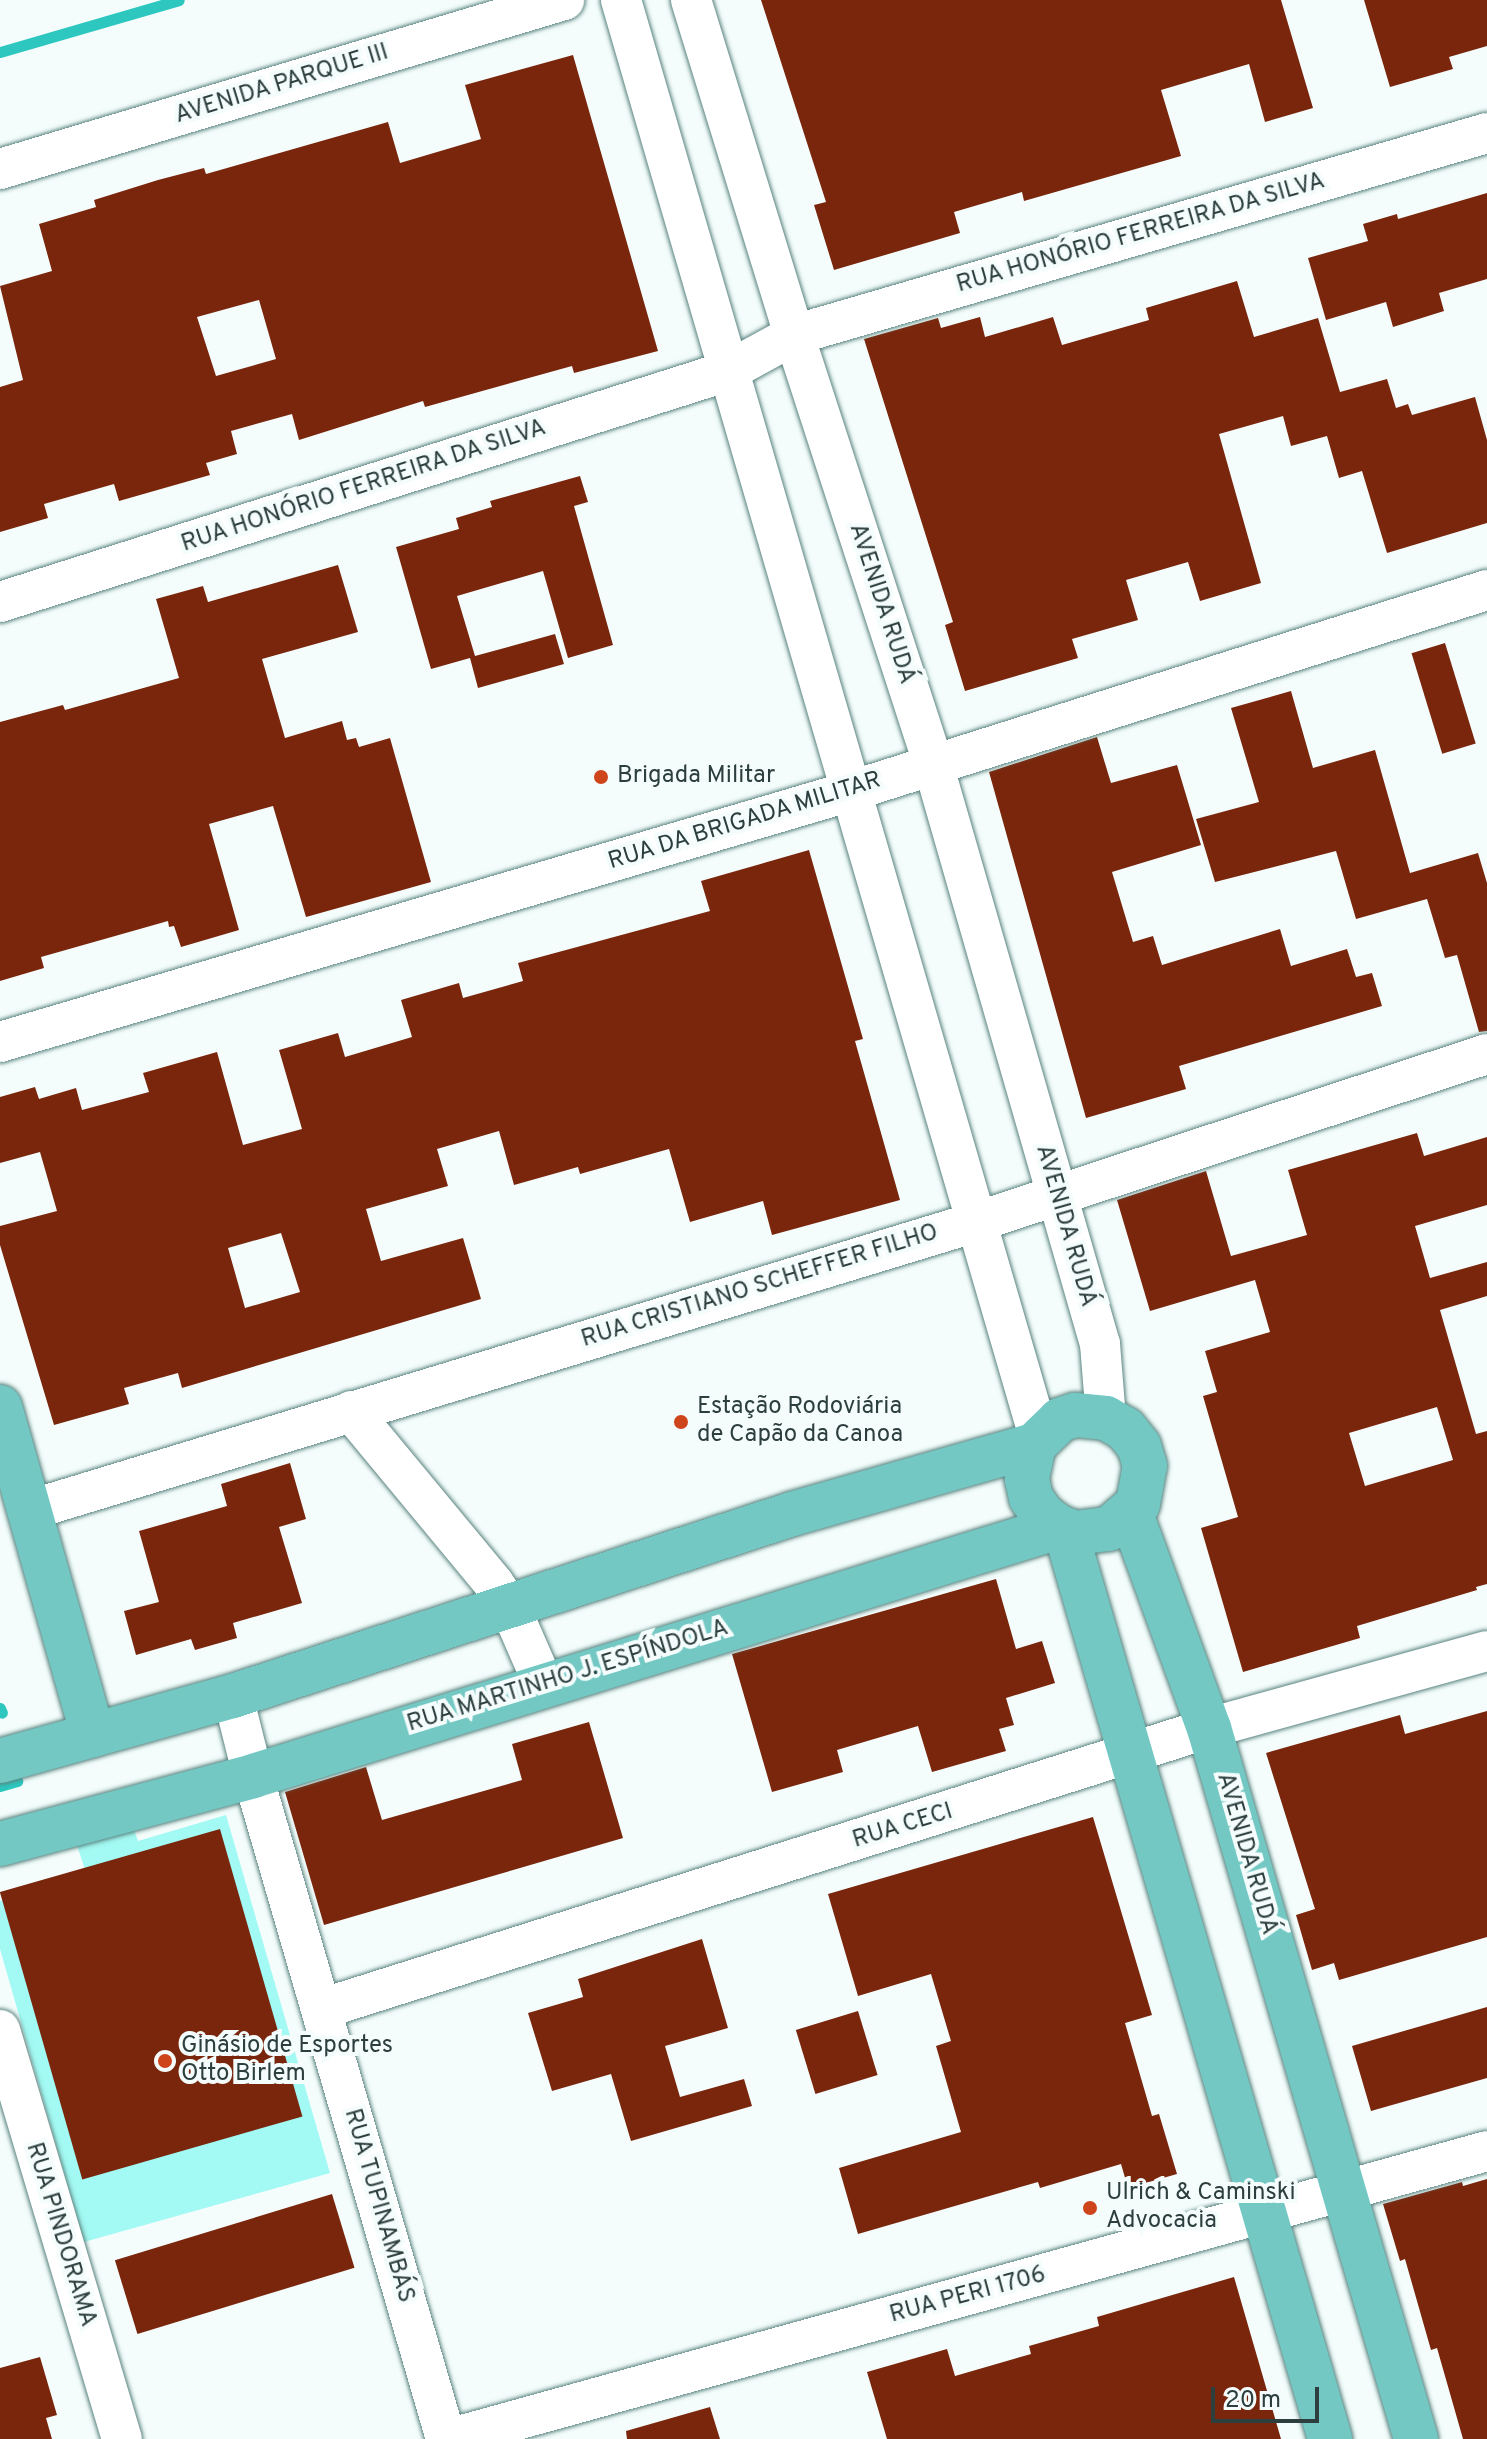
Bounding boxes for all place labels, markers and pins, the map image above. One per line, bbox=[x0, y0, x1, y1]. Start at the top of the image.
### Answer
place label: Brigada Militar bbox=[617, 763, 775, 791]
marker: Brigada Militar bbox=[592, 768, 610, 786]
place label: Estação Rodoviária de Capão da Canoa bbox=[697, 1394, 903, 1450]
marker: Estação Rodoviária de Capão da Canoa bbox=[672, 1413, 690, 1431]
place label: Ginásio de Esportes Otto Birlem bbox=[181, 2033, 393, 2089]
marker: Ginásio de Esportes Otto Birlem bbox=[156, 2052, 174, 2070]
place label: Ulrich & Caminski Advocacia bbox=[1106, 2180, 1296, 2236]
marker: Ulrich & Caminski Advocacia bbox=[1081, 2199, 1099, 2217]

